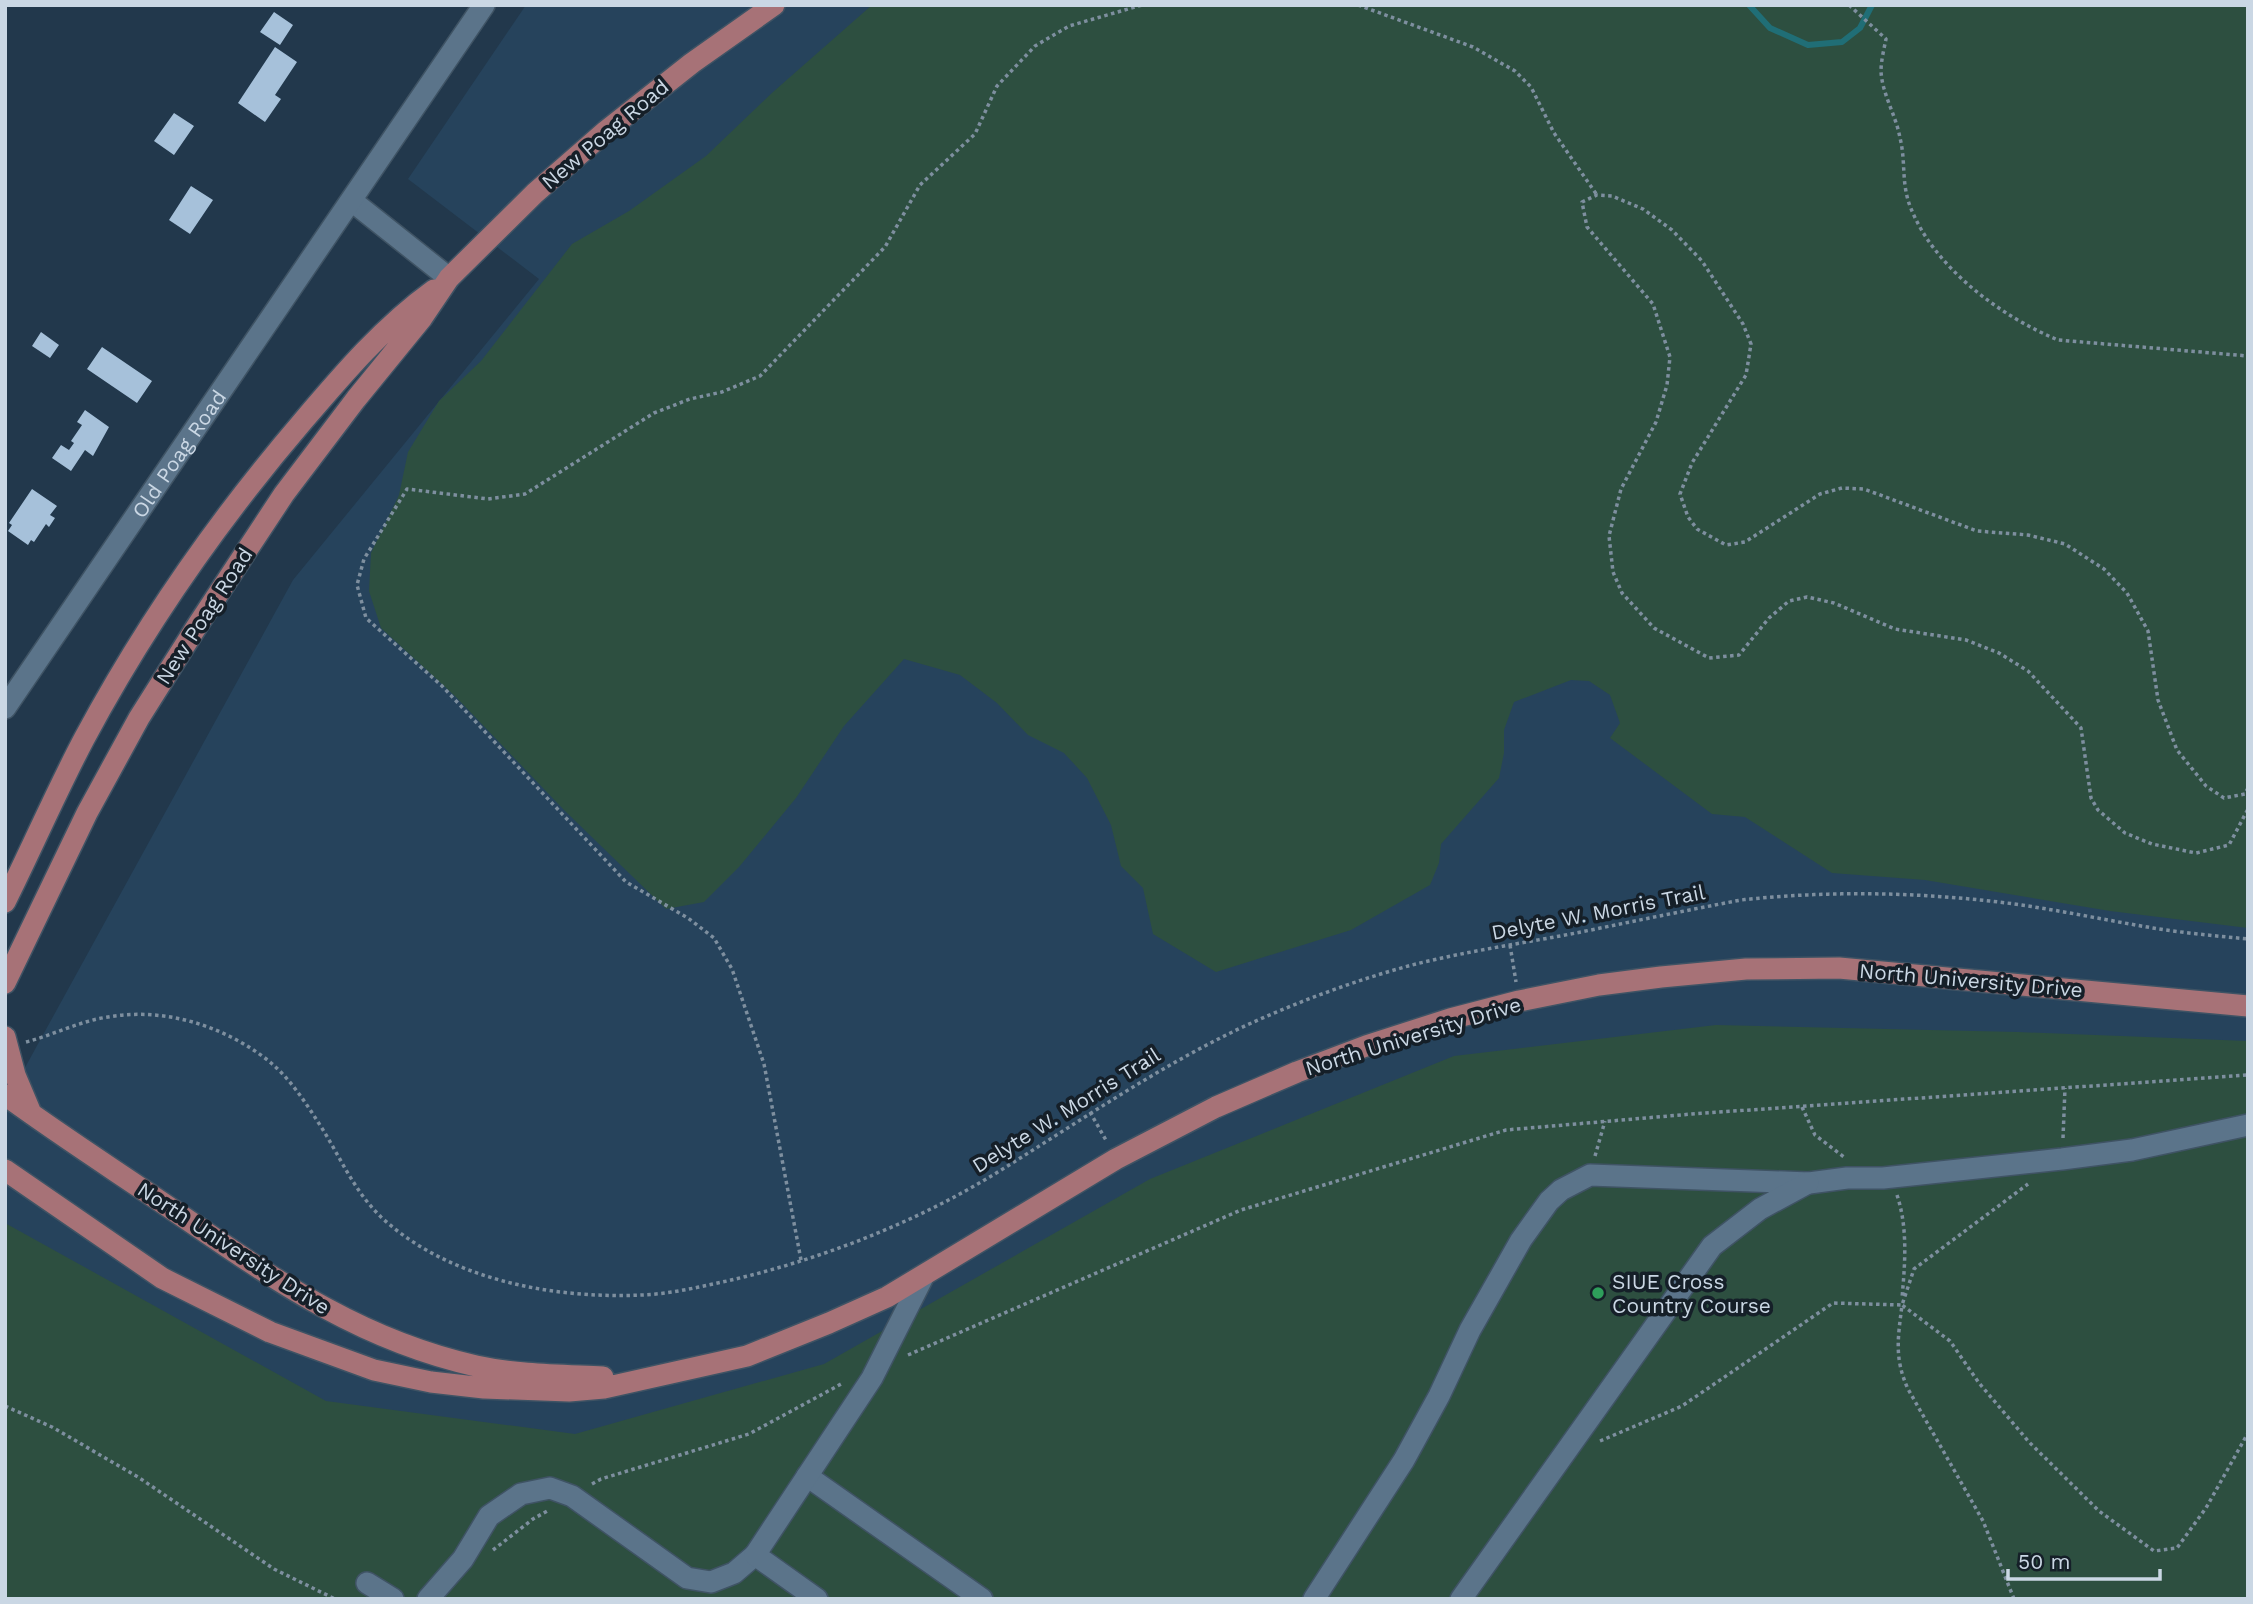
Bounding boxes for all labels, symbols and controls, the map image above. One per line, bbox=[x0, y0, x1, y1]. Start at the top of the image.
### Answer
street label: New Poag Road bbox=[536, 74, 674, 194]
street label: Old Poag Road bbox=[126, 385, 231, 522]
street label: New Poag Road bbox=[150, 543, 258, 689]
street label: Delyte W. Morris Trail bbox=[1489, 879, 1707, 945]
street label: North University Drive bbox=[1858, 958, 2084, 1002]
street label: North University Drive bbox=[1302, 991, 1524, 1081]
street label: Delyte W. Morris Trail bbox=[967, 1042, 1165, 1178]
street label: North University Drive bbox=[133, 1176, 335, 1320]
place label: SIUE Cross Country Course bbox=[1612, 1269, 1771, 1318]
marker: SIUE Cross Country Course bbox=[1590, 1285, 1606, 1301]
scale bar bbox=[2008, 1538, 2160, 1582]
text: 50 m bbox=[2018, 1549, 2070, 1574]

